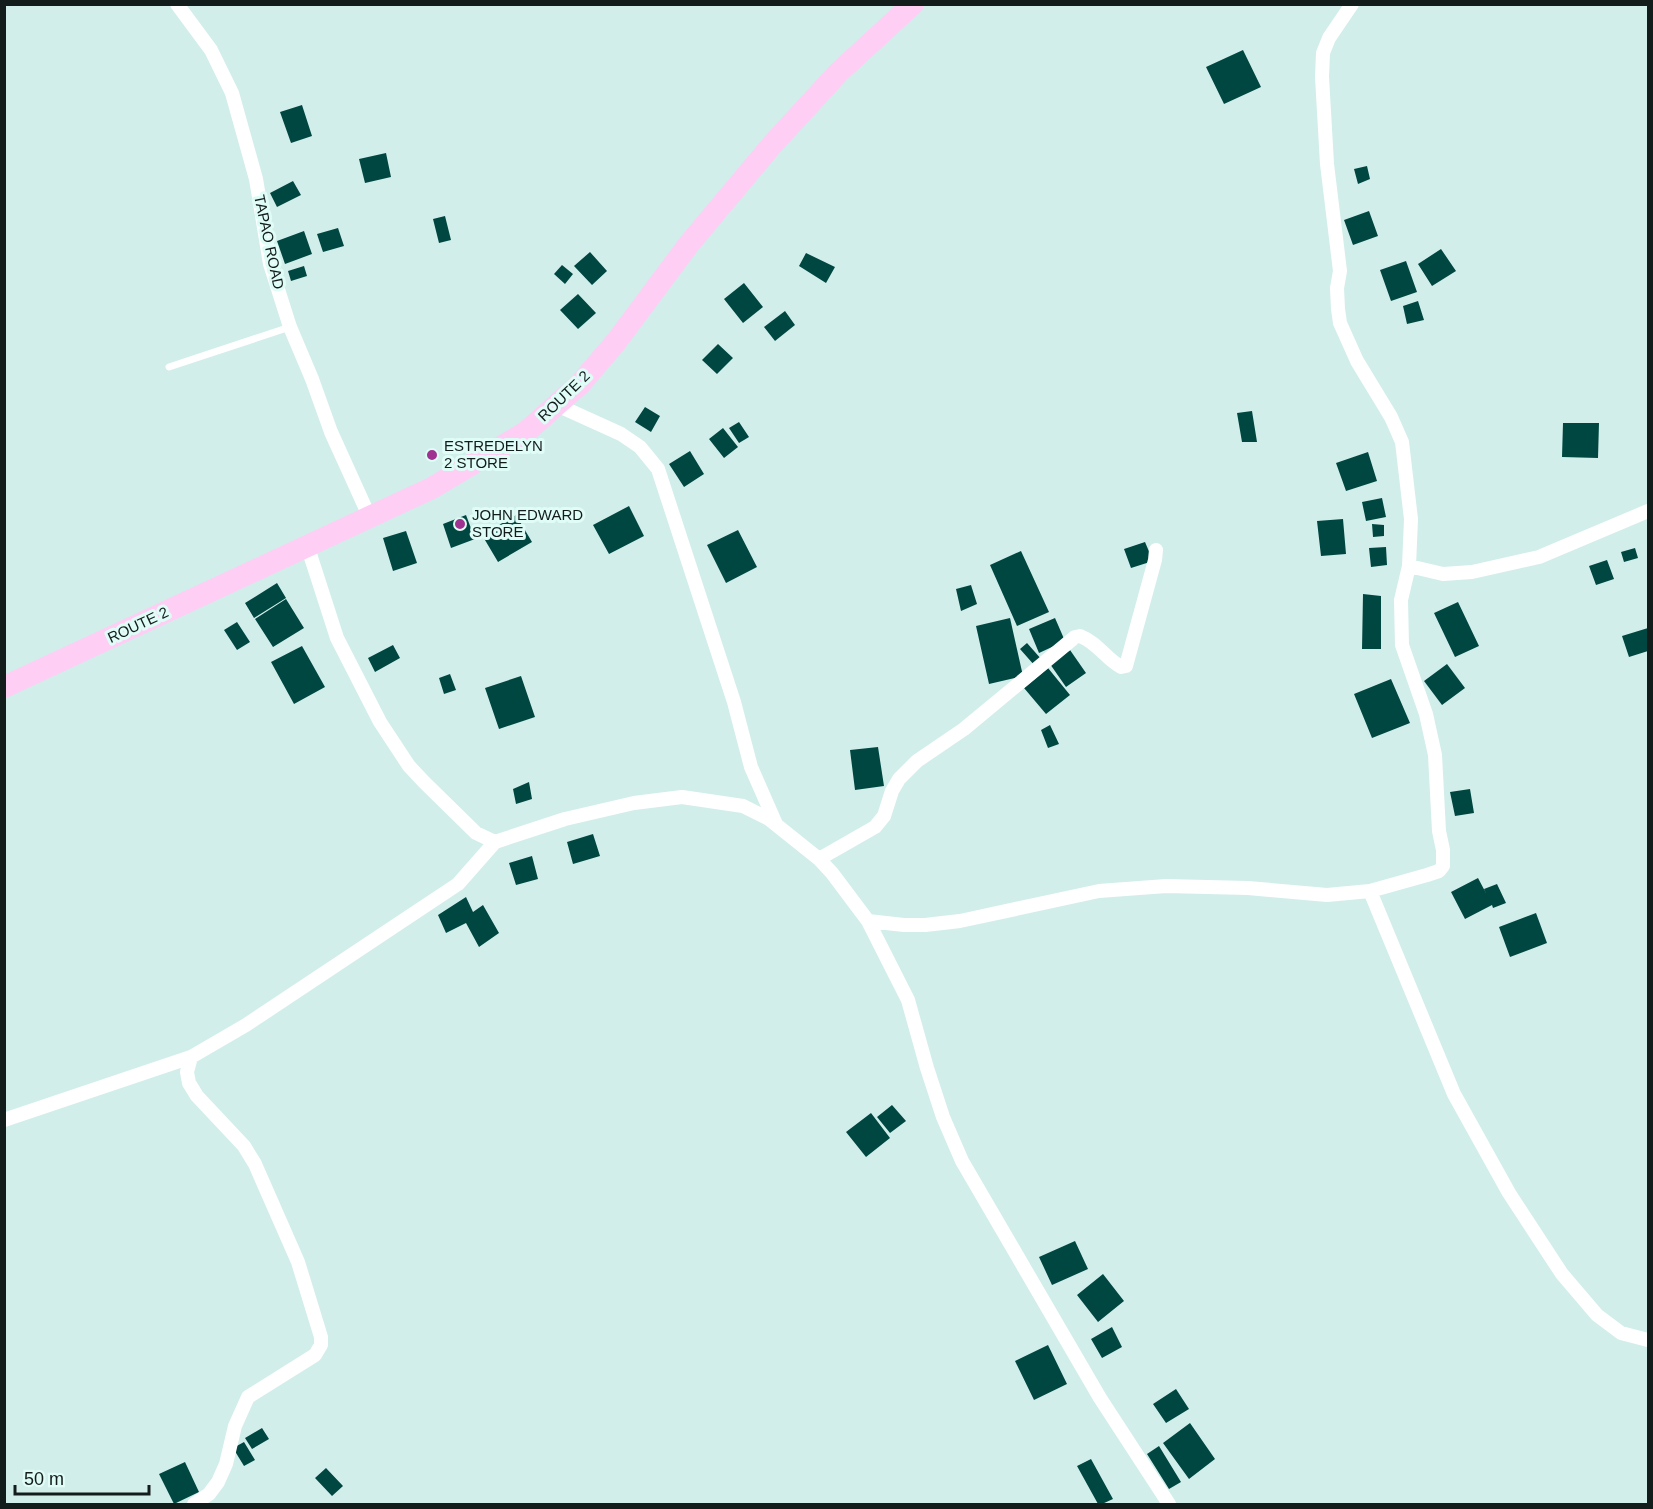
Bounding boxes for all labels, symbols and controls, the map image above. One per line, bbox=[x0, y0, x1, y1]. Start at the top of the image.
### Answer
street label: TAPAO ROAD bbox=[251, 193, 288, 291]
street label: ROUTE 2 bbox=[534, 367, 593, 424]
place label: ESTREDELYN 2 STORE bbox=[444, 437, 543, 471]
marker: ESTREDELYN 2 STORE bbox=[425, 448, 439, 462]
place label: JOHN EDWARD STORE bbox=[472, 506, 583, 540]
marker: JOHN EDWARD STORE bbox=[453, 517, 467, 531]
street label: ROUTE 2 bbox=[105, 603, 171, 646]
scale bar bbox=[15, 1458, 148, 1496]
text: 50 m bbox=[24, 1469, 64, 1489]

